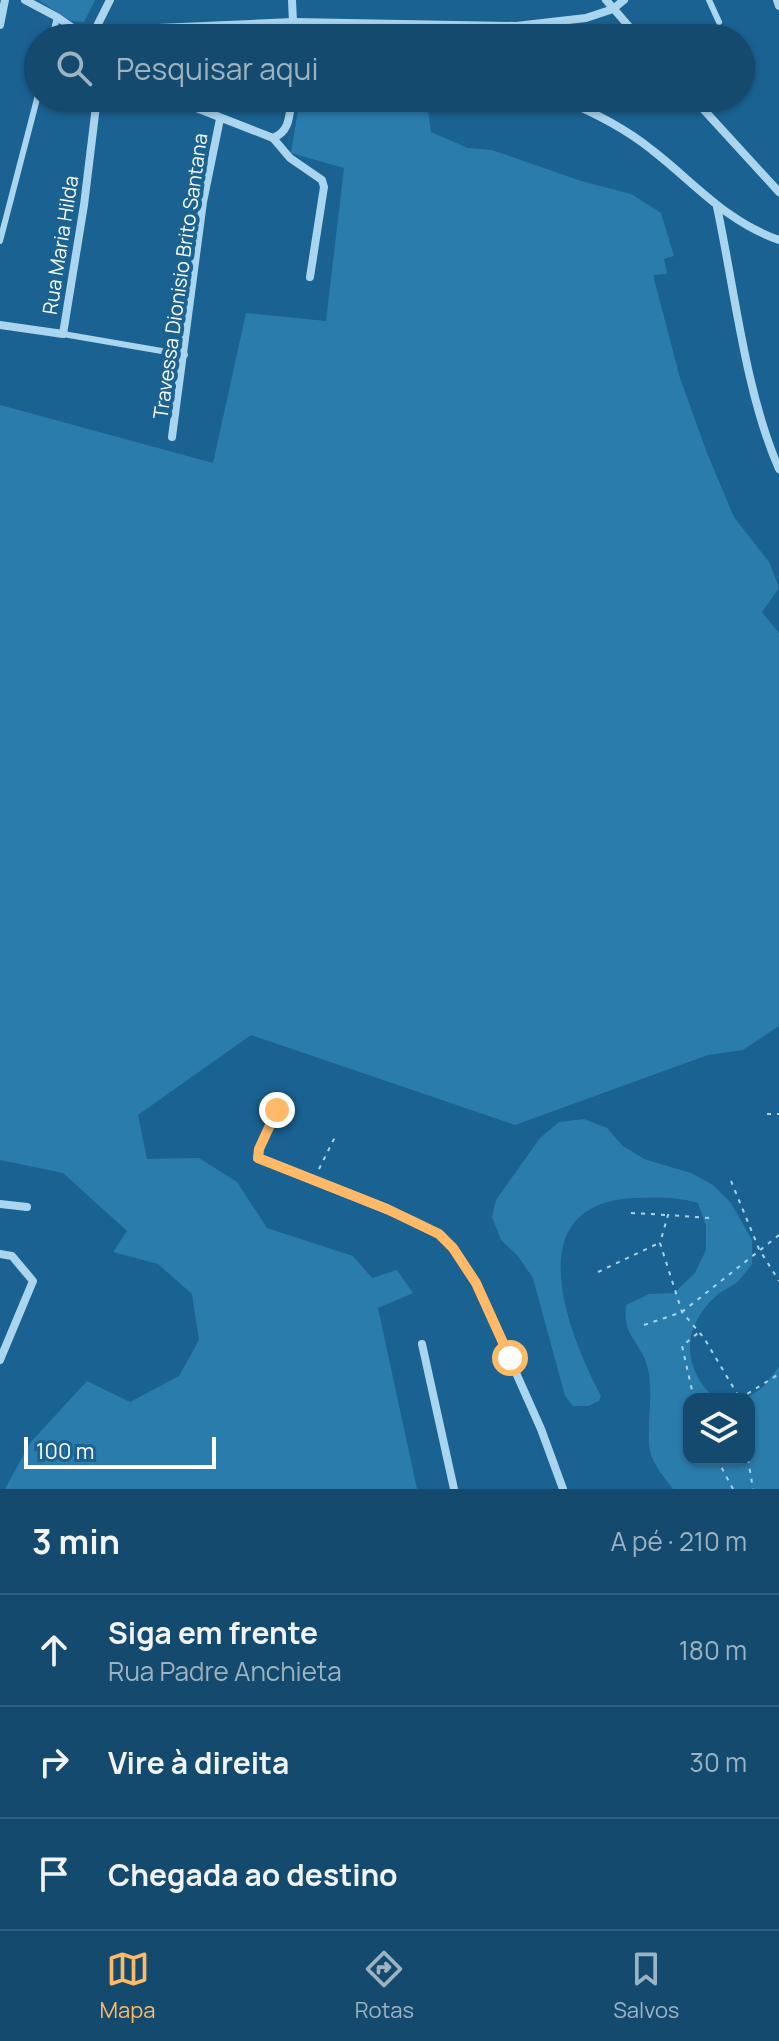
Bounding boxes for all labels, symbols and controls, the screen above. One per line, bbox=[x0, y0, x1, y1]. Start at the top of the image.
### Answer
search box bbox=[24, 24, 755, 112]
icon: search bbox=[52, 46, 96, 90]
text: Pesquisar aqui bbox=[116, 48, 318, 89]
street label: Travessa Dionisio Brito Santana bbox=[147, 131, 213, 421]
street label: Rua Maria Hilda bbox=[36, 174, 84, 316]
route end bbox=[259, 1092, 295, 1128]
route start bbox=[492, 1340, 528, 1376]
map controls bbox=[683, 1393, 755, 1465]
button: layers bbox=[683, 1393, 755, 1465]
scale bar bbox=[24, 1433, 216, 1469]
text: 100 m bbox=[36, 1436, 94, 1466]
text: 3 min bbox=[32, 1518, 120, 1564]
text: A pé · 210 m bbox=[610, 1523, 747, 1559]
text: Siga em frente bbox=[108, 1612, 318, 1653]
icon: ahead bbox=[32, 1628, 76, 1672]
text: 180 m bbox=[679, 1632, 747, 1668]
text: Rua Padre Anchieta bbox=[108, 1653, 342, 1689]
icon: right bbox=[32, 1740, 76, 1784]
text: Vire à direita bbox=[108, 1742, 289, 1783]
text: 30 m bbox=[690, 1744, 747, 1780]
icon: arrive bbox=[32, 1852, 76, 1896]
text: Chegada ao destino bbox=[108, 1854, 398, 1895]
tab: Mapa bbox=[100, 1947, 156, 2025]
tab: Rotas bbox=[355, 1947, 414, 2025]
tab: Salvos bbox=[613, 1947, 679, 2025]

